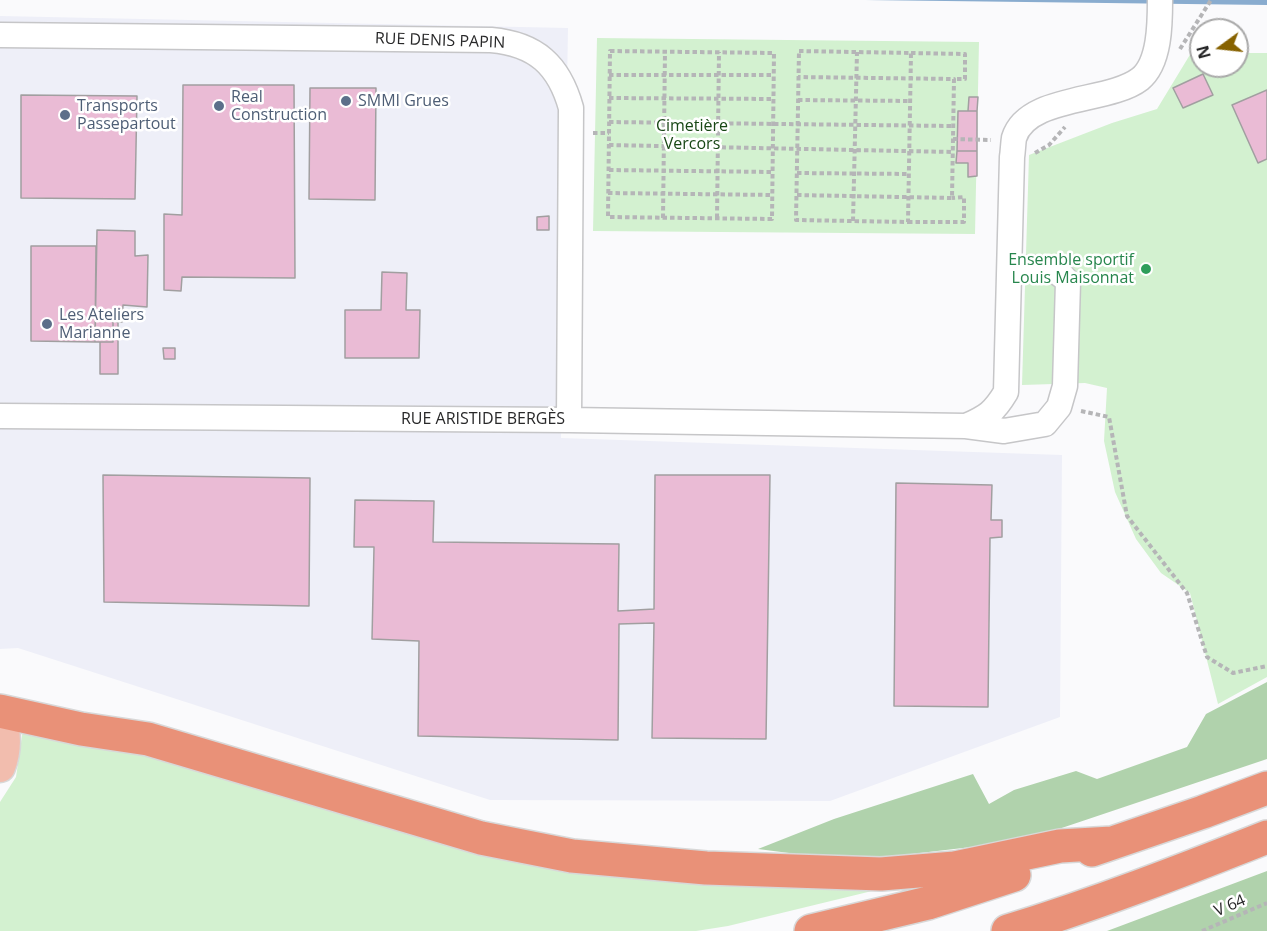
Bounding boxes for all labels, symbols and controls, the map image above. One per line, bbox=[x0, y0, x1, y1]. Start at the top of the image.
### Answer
north arrow bbox=[1189, 18, 1249, 78]
street label: RUE DENIS PAPIN bbox=[374, 29, 506, 53]
text: N bbox=[1191, 43, 1216, 61]
place label: Real Construction bbox=[231, 87, 327, 125]
place label: SMMI Grues bbox=[358, 91, 449, 111]
marker: SMMI Grues bbox=[339, 94, 353, 108]
place label: Transports Passepartout bbox=[77, 96, 176, 134]
marker: Real Construction bbox=[212, 99, 226, 113]
marker: Transports Passepartout bbox=[58, 108, 72, 122]
park label: Cimetière Vercors bbox=[656, 116, 728, 154]
place label: Ensemble sportif Louis Maisonnat bbox=[1008, 250, 1134, 288]
marker: Ensemble sportif Louis Maisonnat bbox=[1139, 262, 1153, 276]
place label: Les Ateliers Marianne bbox=[59, 305, 144, 343]
marker: Les Ateliers Marianne bbox=[40, 317, 54, 331]
street label: RUE ARISTIDE BERGÈS bbox=[401, 409, 565, 429]
street label: V 64 bbox=[1212, 891, 1248, 921]

